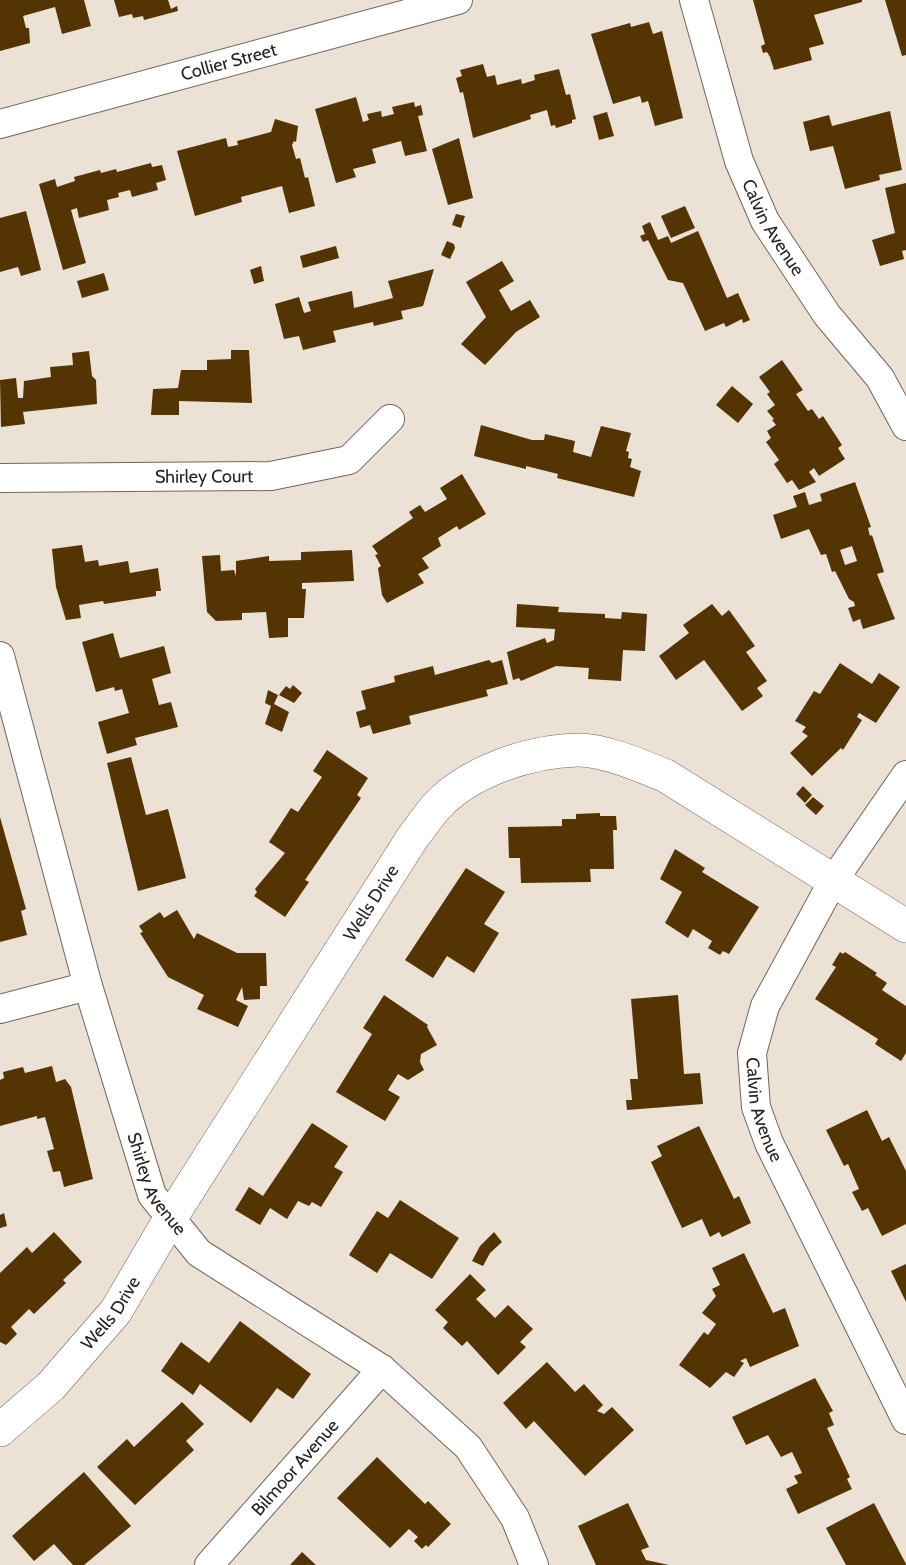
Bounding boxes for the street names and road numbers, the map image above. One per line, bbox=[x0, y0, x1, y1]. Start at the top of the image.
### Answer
street label: Collier Street bbox=[178, 39, 279, 86]
street label: Calvin Avenue bbox=[737, 176, 809, 280]
street label: Shirley Court bbox=[155, 465, 253, 488]
street label: Wells Drive bbox=[339, 861, 403, 945]
street label: Calvin Avenue bbox=[741, 1057, 788, 1166]
street label: Shirley Avenue bbox=[123, 1130, 191, 1240]
street label: Wells Drive bbox=[77, 1272, 145, 1354]
street label: Bilmoor Avenue bbox=[247, 1415, 343, 1520]

